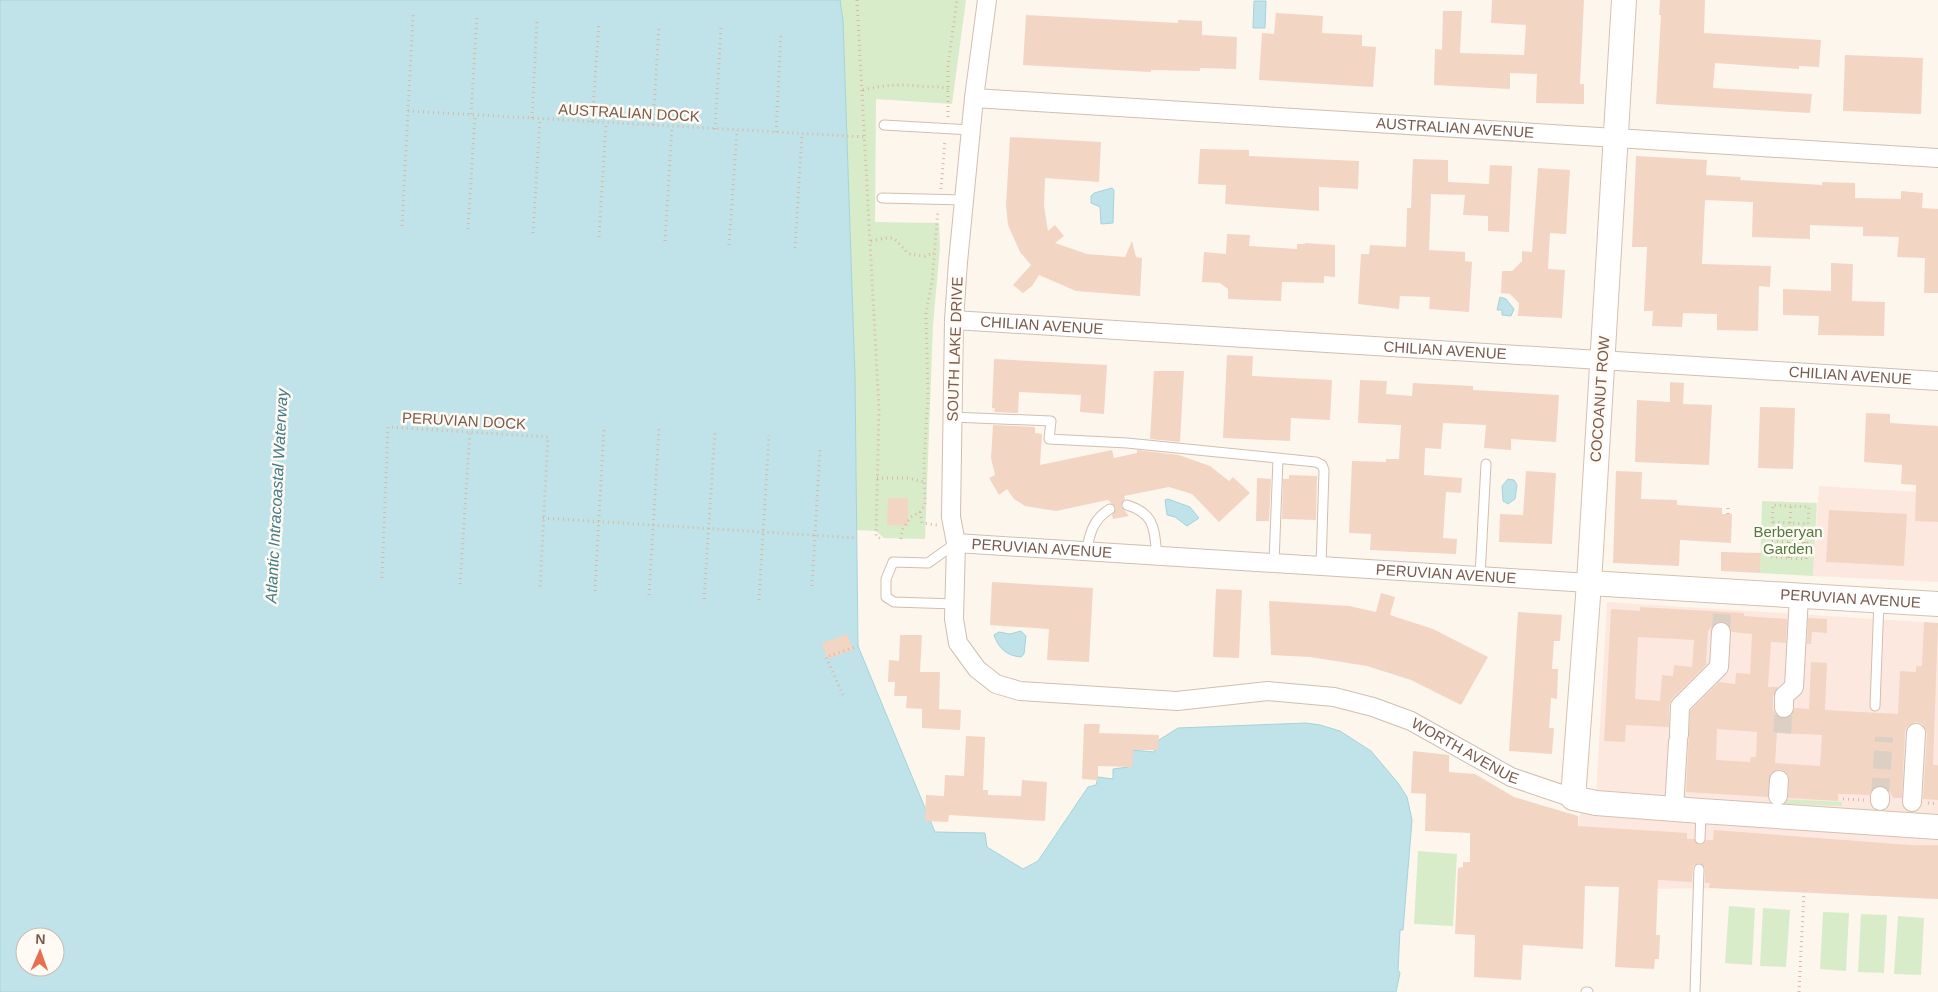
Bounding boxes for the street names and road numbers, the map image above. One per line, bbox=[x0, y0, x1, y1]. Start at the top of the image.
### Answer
street label: AUSTRALIAN DOCK bbox=[558, 100, 700, 125]
street label: AUSTRALIAN AVENUE bbox=[1376, 114, 1535, 141]
street label: SOUTH LAKE DRIVE bbox=[943, 276, 966, 422]
street label: CHILIAN AVENUE bbox=[980, 313, 1104, 337]
street label: COCOANUT ROW bbox=[1587, 334, 1612, 463]
street label: CHILIAN AVENUE bbox=[1383, 338, 1507, 362]
street label: CHILIAN AVENUE bbox=[1788, 363, 1912, 387]
street label: PERUVIAN DOCK bbox=[402, 409, 526, 432]
street label: PERUVIAN AVENUE bbox=[971, 535, 1113, 561]
street label: PERUVIAN AVENUE bbox=[1375, 561, 1517, 586]
street label: PERUVIAN AVENUE bbox=[1780, 586, 1921, 611]
street label: WORTH AVENUE bbox=[1409, 714, 1521, 787]

